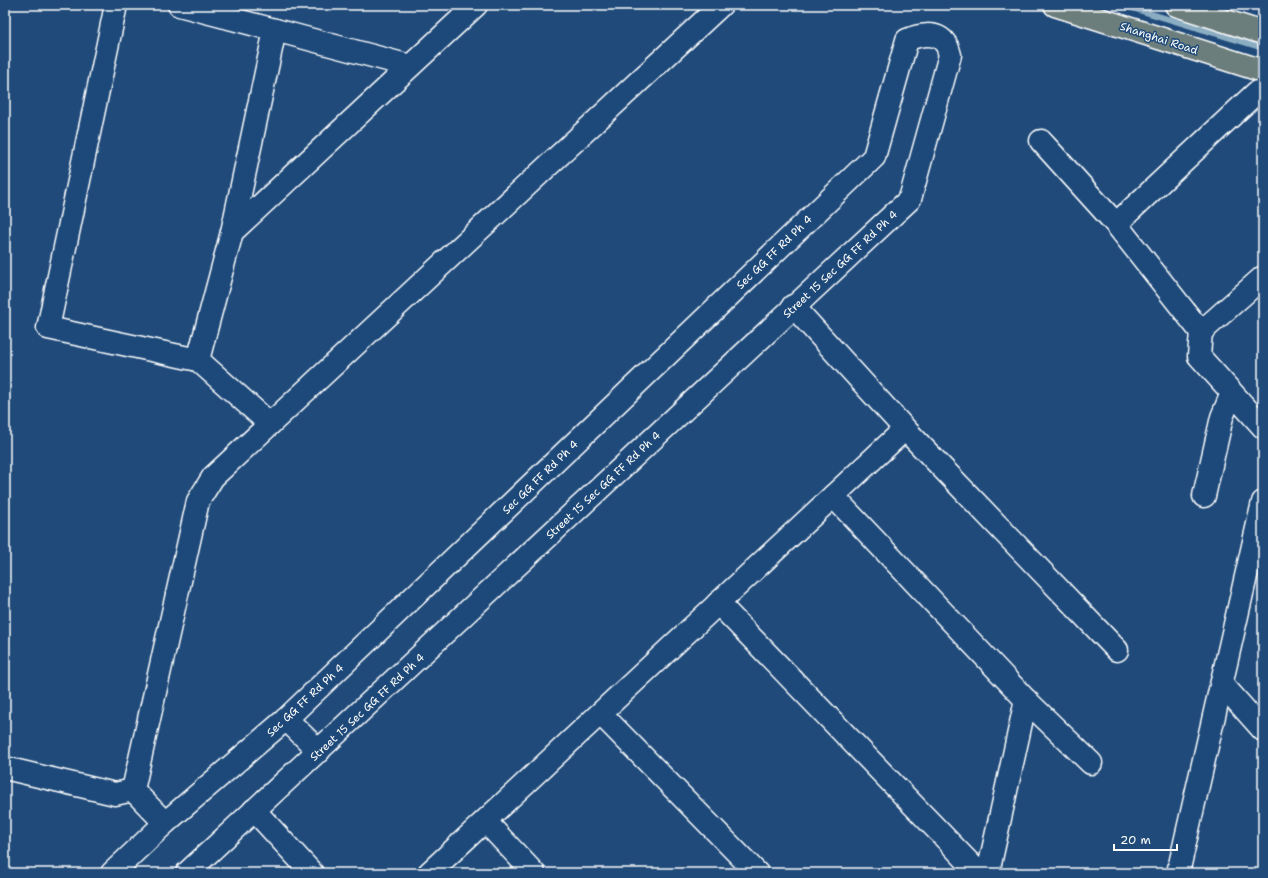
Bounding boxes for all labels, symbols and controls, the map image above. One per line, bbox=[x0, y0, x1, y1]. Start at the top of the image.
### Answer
street label: Shanghai Road bbox=[1118, 19, 1200, 58]
street label: Street 15 Sec GG FF Rd Ph 4 bbox=[780, 207, 901, 321]
street label: Sec GG FF Rd Ph 4 bbox=[733, 212, 816, 293]
street label: Street 15 Sec GG FF Rd Ph 4 bbox=[543, 428, 664, 542]
street label: Sec GG FF Rd Ph 4 bbox=[499, 437, 582, 518]
street label: Street 15 Sec GG FF Rd Ph 4 bbox=[307, 650, 428, 764]
street label: Sec GG FF Rd Ph 4 bbox=[264, 660, 347, 740]
scale bar bbox=[1114, 826, 1177, 852]
text: 20 m bbox=[1120, 832, 1151, 848]

